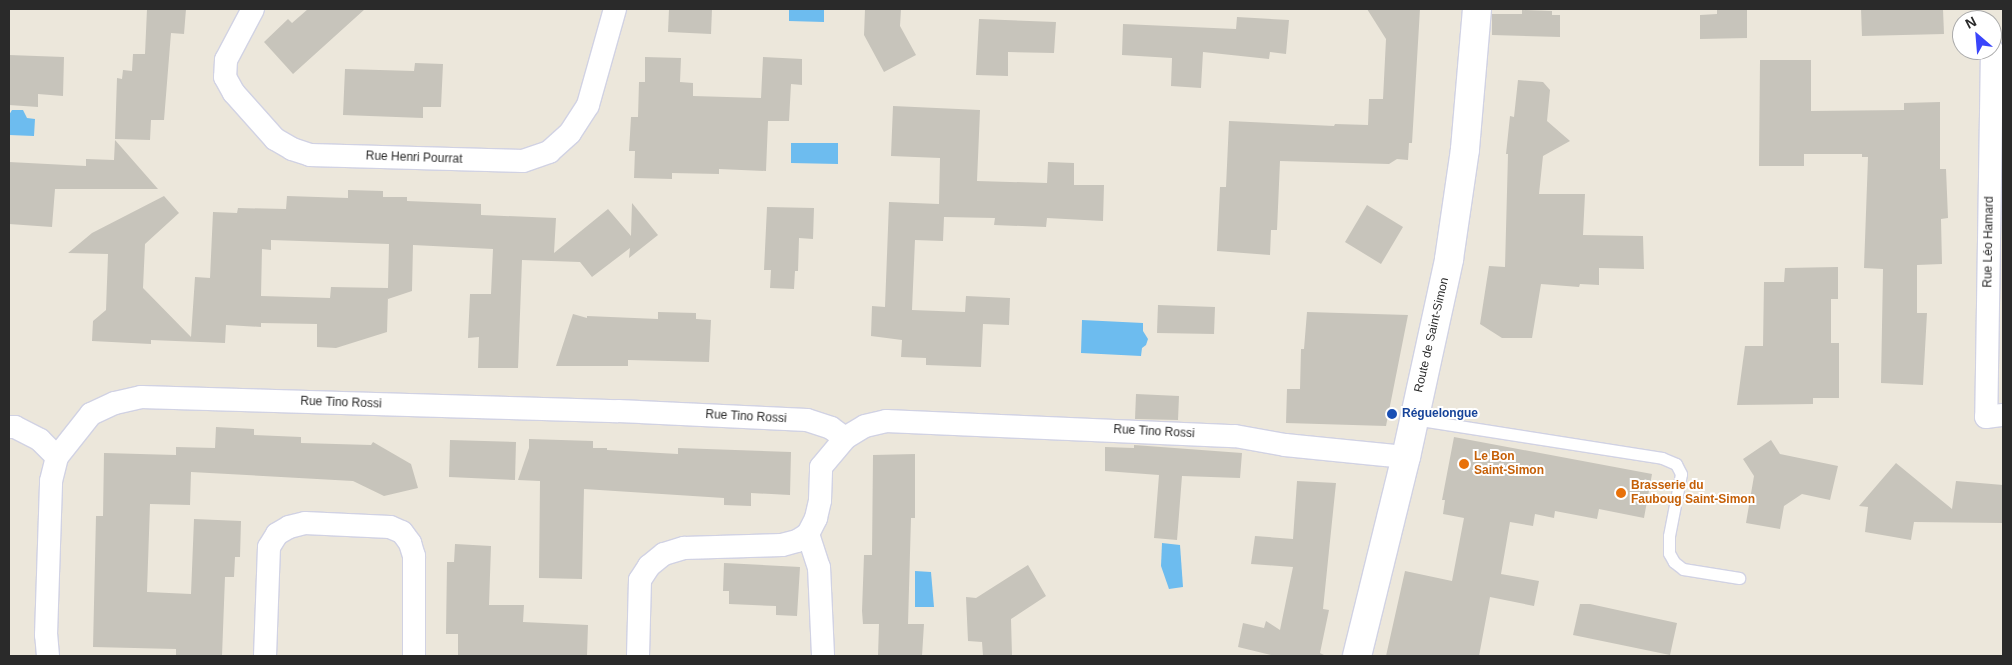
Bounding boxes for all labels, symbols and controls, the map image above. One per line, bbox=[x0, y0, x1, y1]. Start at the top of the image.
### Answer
north arrow bbox=[1952, 10, 2002, 60]
text: N bbox=[1963, 13, 1979, 32]
street label: Rue Henri Pourrat bbox=[365, 149, 463, 167]
street label: Rue Léo Hamard bbox=[1981, 196, 1997, 288]
street label: Route de Saint-Simon bbox=[1412, 276, 1452, 394]
street label: Rue Tino Rossi bbox=[300, 394, 382, 412]
place label: Réguelongue bbox=[1402, 407, 1478, 421]
street label: Rue Tino Rossi bbox=[705, 408, 787, 426]
marker: Réguelongue bbox=[1386, 408, 1398, 420]
street label: Rue Tino Rossi bbox=[1113, 423, 1195, 441]
place label: Le Bon Saint-Simon bbox=[1474, 450, 1544, 478]
marker: Le Bon Saint-Simon bbox=[1458, 458, 1470, 470]
place label: Brasserie du Fauboug Saint-Simon bbox=[1631, 479, 1755, 507]
marker: Brasserie du Fauboug Saint-Simon bbox=[1615, 487, 1627, 499]

